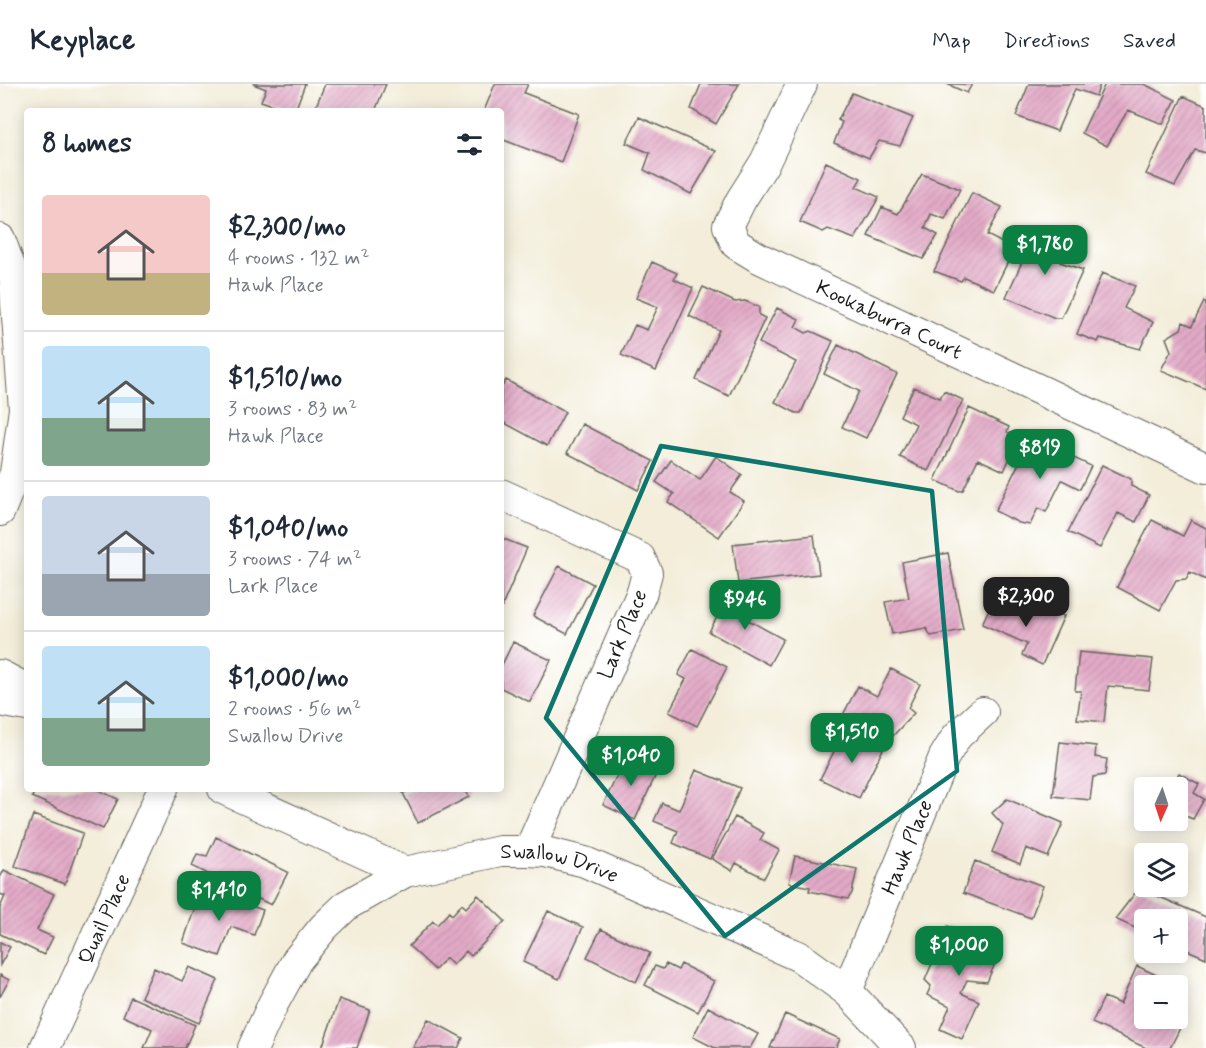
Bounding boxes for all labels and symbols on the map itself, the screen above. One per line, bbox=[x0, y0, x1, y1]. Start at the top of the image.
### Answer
pin: $1,780 bbox=[996, 225, 1094, 276]
street label: Kookaburra Court bbox=[811, 274, 967, 367]
pin: $819 bbox=[1004, 429, 1076, 480]
pin: $2,300 bbox=[977, 577, 1075, 628]
pin: $946 bbox=[709, 580, 781, 631]
street label: Lark Place bbox=[592, 585, 654, 683]
pin: $1,510 bbox=[803, 713, 901, 764]
pin: $1,040 bbox=[582, 736, 680, 787]
north arrow bbox=[1134, 777, 1188, 831]
street label: Hawk Place bbox=[875, 795, 940, 899]
street label: Swallow Drive bbox=[500, 838, 623, 890]
street label: Quail Place bbox=[72, 869, 138, 969]
pin: $1,410 bbox=[170, 871, 268, 922]
pin: $1,000 bbox=[910, 926, 1008, 977]

